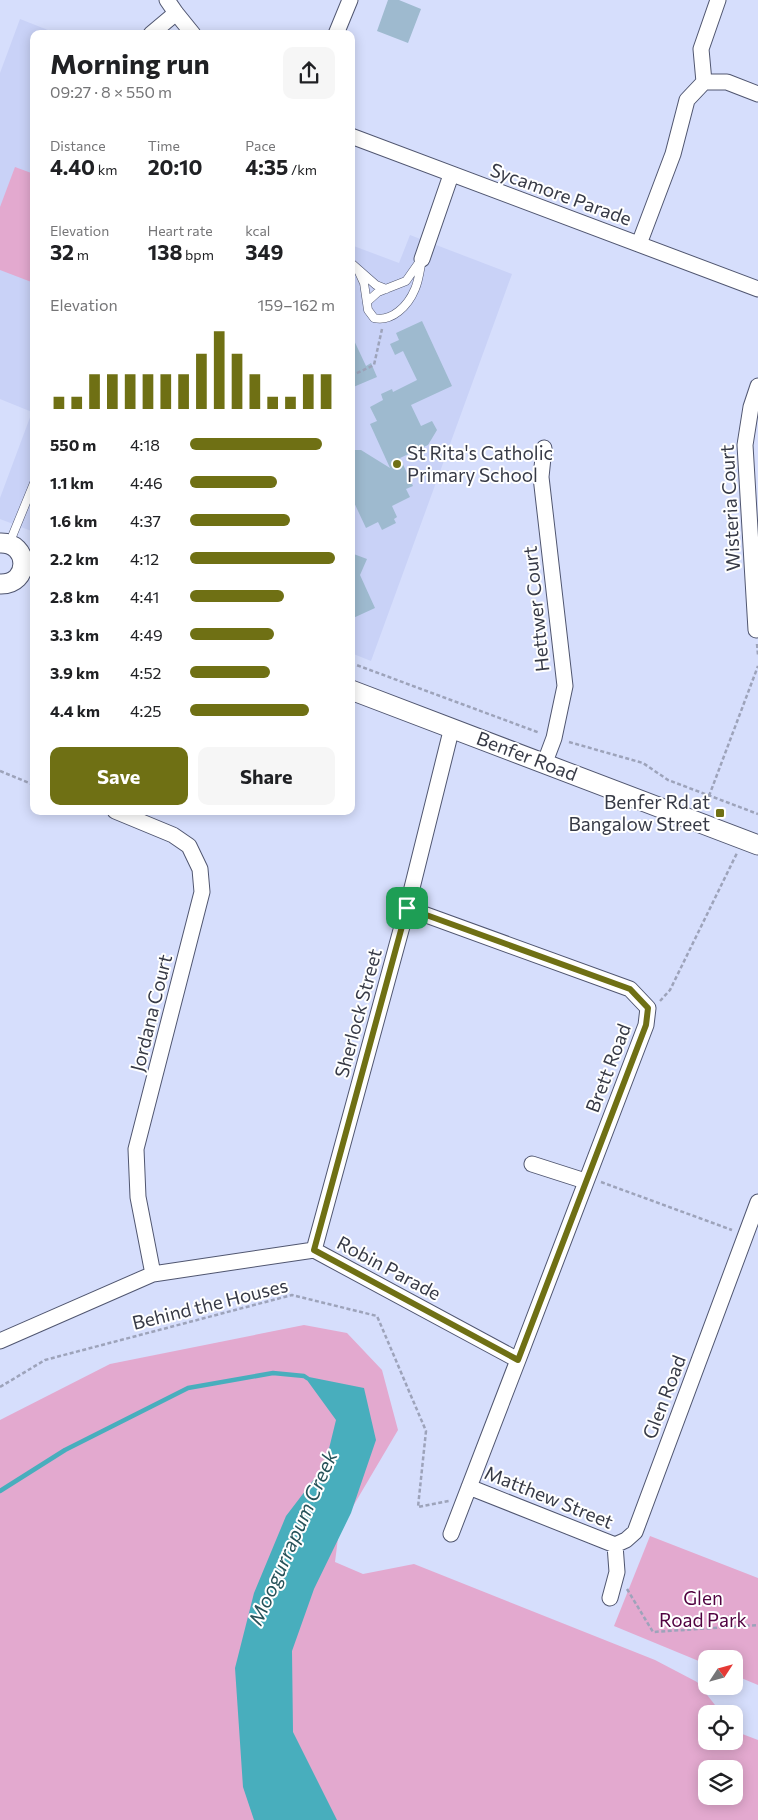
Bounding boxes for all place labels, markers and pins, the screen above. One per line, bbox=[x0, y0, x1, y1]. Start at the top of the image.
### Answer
place label: St Rita's Catholic Primary School bbox=[407, 441, 553, 486]
marker: St Rita's Catholic Primary School bbox=[391, 458, 403, 470]
place label: Benfer Rd at Bangalow Street bbox=[568, 790, 710, 835]
marker: Benfer Rd at Bangalow Street bbox=[714, 807, 726, 819]
pin bbox=[386, 887, 428, 929]

